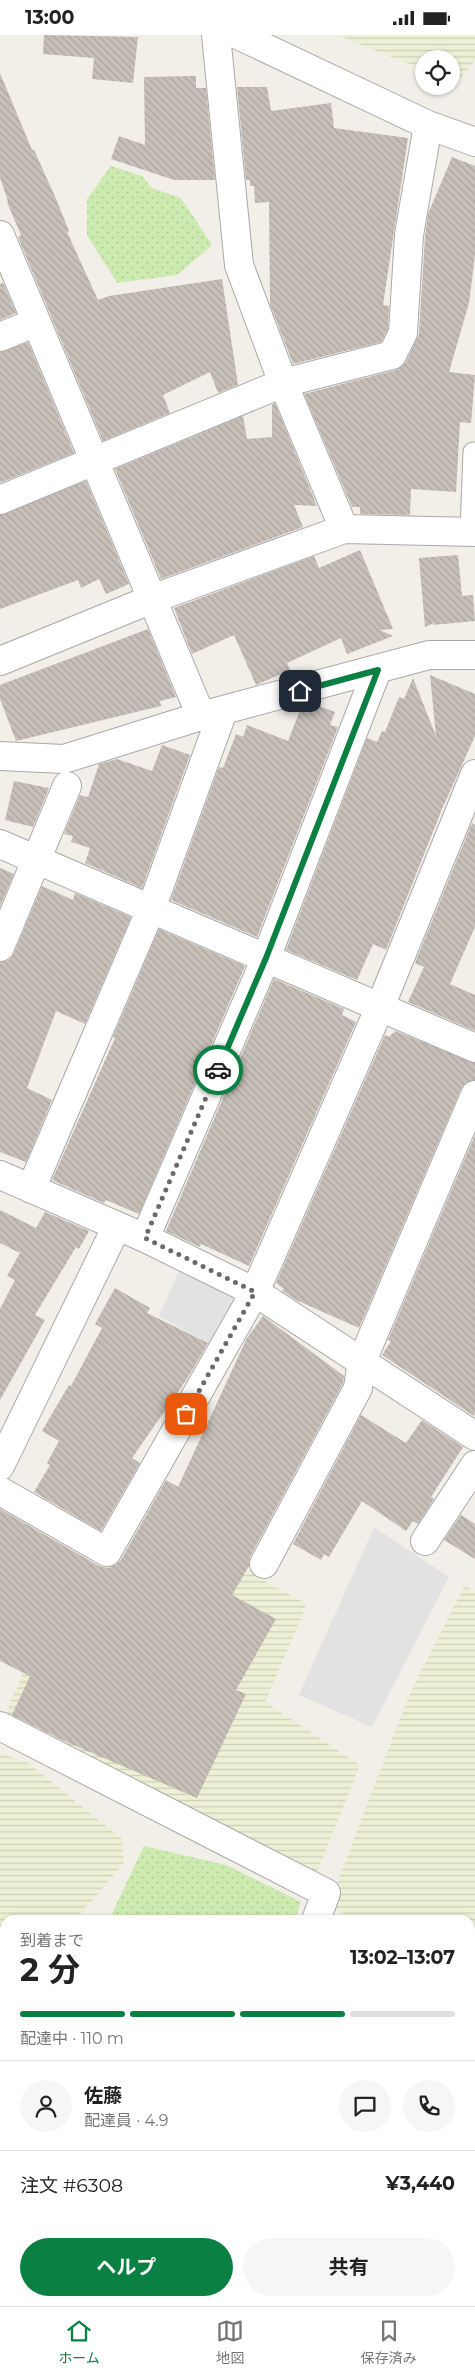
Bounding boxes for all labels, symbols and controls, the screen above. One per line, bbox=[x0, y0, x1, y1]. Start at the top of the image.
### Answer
text: 13:00 bbox=[25, 6, 74, 29]
map controls bbox=[415, 50, 460, 95]
button: locate bbox=[415, 50, 460, 95]
pin bbox=[279, 670, 321, 712]
icon: home bbox=[286, 677, 314, 705]
courier bbox=[193, 1045, 243, 1095]
icon: car bbox=[204, 1056, 232, 1084]
pin bbox=[165, 1393, 207, 1435]
icon: bag bbox=[172, 1400, 200, 1428]
text: 到着まで bbox=[20, 1931, 84, 1950]
text: 13:02–13:07 bbox=[350, 1946, 455, 1969]
text: 2 分 bbox=[20, 1950, 80, 1989]
text: 配達中 · 110 m bbox=[20, 2029, 124, 2048]
button: person bbox=[20, 2080, 72, 2132]
button: chat bbox=[339, 2080, 391, 2132]
button: phone bbox=[403, 2080, 455, 2132]
text: 佐藤 bbox=[84, 2084, 122, 2107]
text: 配達員 · 4.9 bbox=[84, 2111, 168, 2130]
text: ¥3,440 bbox=[386, 2172, 455, 2195]
text: 注文 #6308 bbox=[20, 2174, 123, 2197]
button: ヘルプ bbox=[20, 2238, 233, 2296]
button: 共有 bbox=[243, 2238, 455, 2296]
tab: ホーム bbox=[58, 2317, 100, 2367]
tab: 地図 bbox=[216, 2317, 244, 2367]
tab: 保存済み bbox=[361, 2317, 417, 2367]

